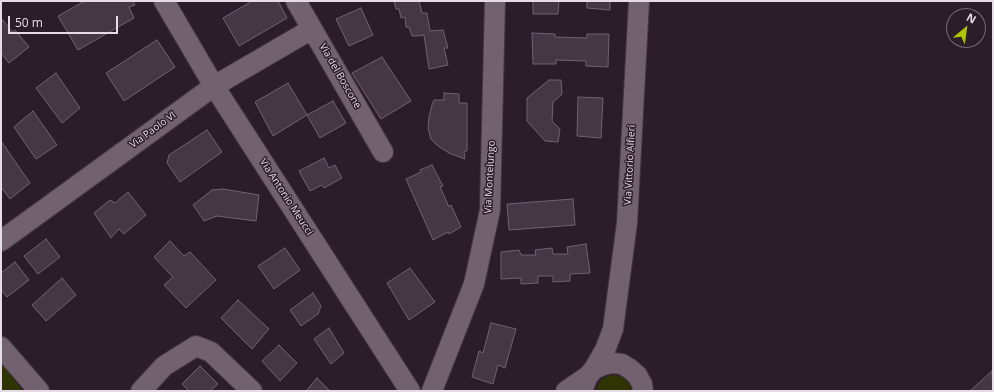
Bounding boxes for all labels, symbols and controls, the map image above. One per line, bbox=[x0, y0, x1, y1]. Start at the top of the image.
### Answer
scale bar bbox=[10, 8, 120, 34]
north arrow bbox=[946, 8, 986, 48]
text: N bbox=[964, 9, 979, 27]
text: 50 m bbox=[15, 14, 43, 31]
street label: Via del Boscone bbox=[316, 41, 364, 111]
street label: Via Paolo VI bbox=[128, 109, 178, 151]
street label: Via Vittorio Alfieri bbox=[622, 125, 638, 205]
street label: Via Montelungo bbox=[482, 140, 498, 214]
street label: Via Antonio Meucci bbox=[257, 156, 315, 238]

